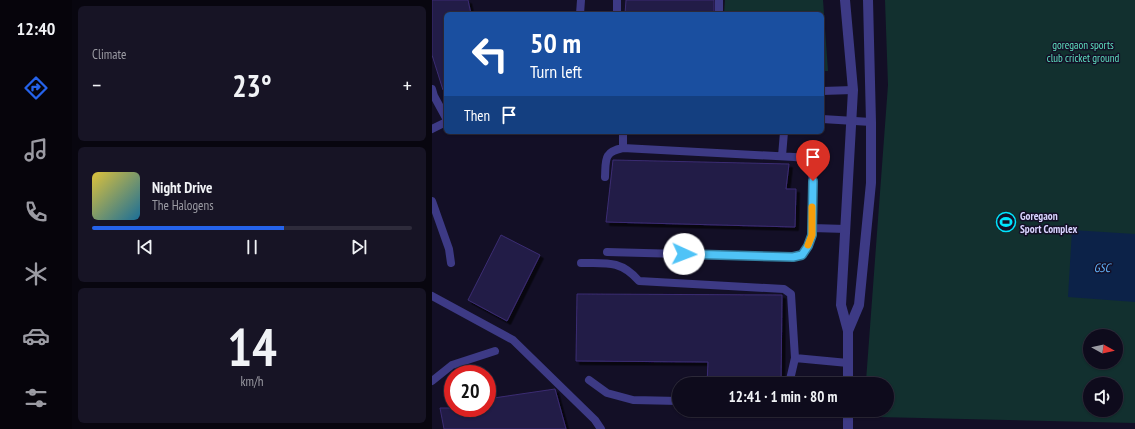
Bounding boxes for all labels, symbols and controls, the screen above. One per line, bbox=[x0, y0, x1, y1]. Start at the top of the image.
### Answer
text: 12:40 bbox=[17, 17, 55, 40]
text: 50 m bbox=[530, 24, 581, 61]
icon: left bbox=[464, 28, 516, 80]
park label: goregaon sports club cricket ground bbox=[1047, 38, 1119, 65]
text: Climate bbox=[92, 46, 126, 63]
text: Turn left bbox=[530, 60, 582, 83]
text: 23° bbox=[232, 66, 272, 105]
text: − bbox=[92, 71, 101, 99]
text: + bbox=[403, 71, 412, 99]
icon: directions bbox=[22, 74, 50, 102]
icon: arrive bbox=[498, 104, 520, 126]
text: Then bbox=[464, 106, 490, 125]
icon: music bbox=[22, 136, 50, 164]
pin bbox=[796, 140, 830, 181]
icon: arrive bbox=[802, 146, 824, 168]
text: Night Drive bbox=[152, 178, 212, 197]
text: The Halogens bbox=[152, 197, 214, 214]
icon: phone bbox=[22, 198, 50, 226]
place label: Goregaon Sport Complex bbox=[1020, 209, 1077, 236]
sports icon: Goregaon Sport Complex bbox=[995, 211, 1017, 233]
position arrow bbox=[663, 233, 705, 275]
icon: previous bbox=[134, 236, 156, 258]
icon: pause bbox=[241, 236, 263, 258]
icon: next bbox=[348, 236, 370, 258]
icon: climate bbox=[22, 260, 50, 288]
water label: GSC bbox=[1094, 260, 1113, 275]
text: 14 bbox=[227, 313, 277, 380]
icon: car bbox=[22, 322, 50, 350]
north arrow bbox=[1083, 329, 1123, 369]
map controls bbox=[1083, 329, 1123, 417]
speed limit sign: 20 bbox=[444, 365, 496, 417]
text: km/h bbox=[240, 373, 264, 390]
button: sound bbox=[1083, 377, 1123, 417]
icon: filters bbox=[22, 384, 50, 412]
text: 12:41 · 1 min · 80 m bbox=[729, 387, 837, 406]

